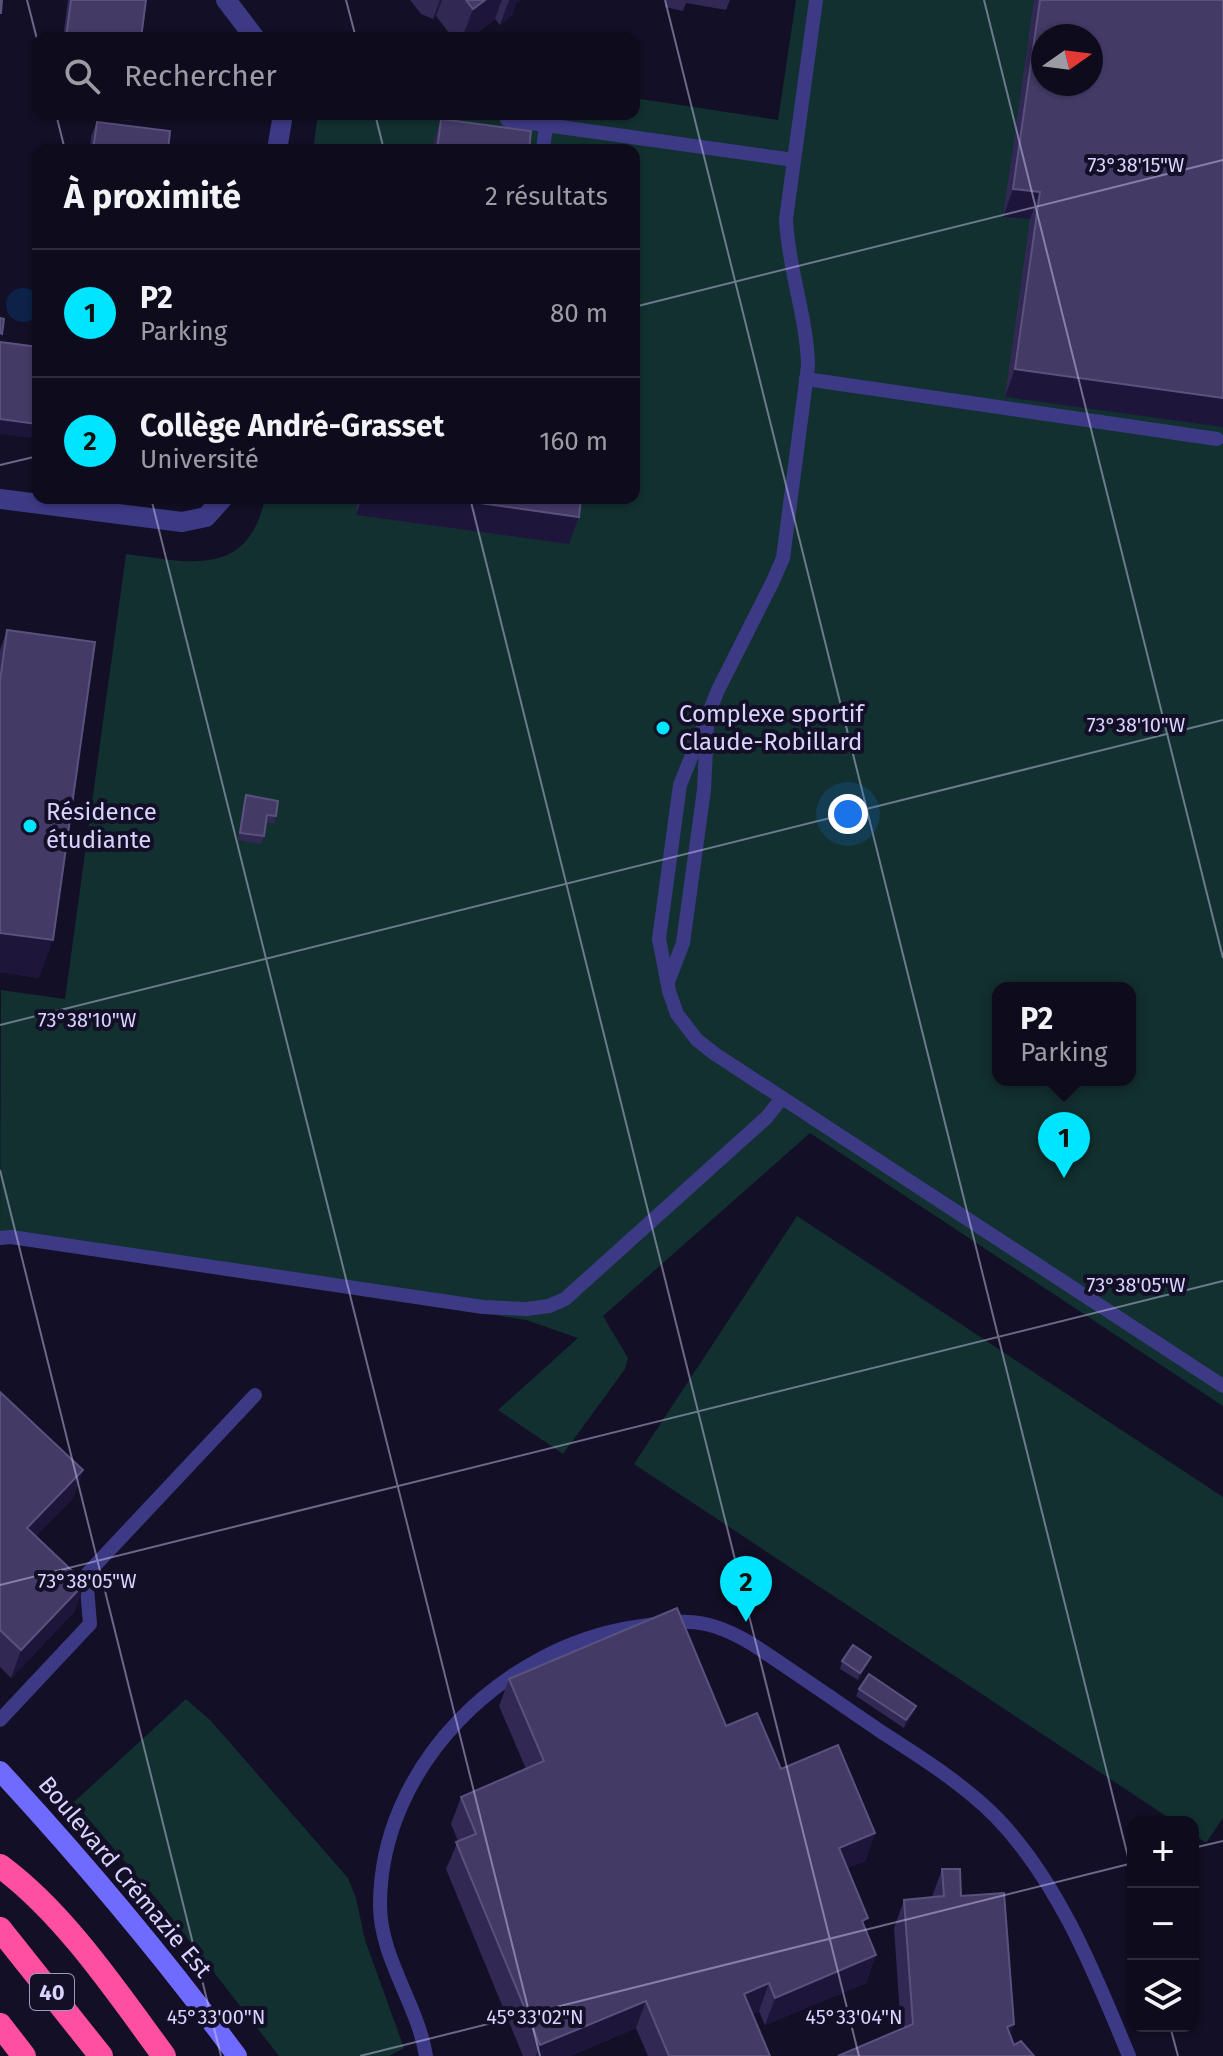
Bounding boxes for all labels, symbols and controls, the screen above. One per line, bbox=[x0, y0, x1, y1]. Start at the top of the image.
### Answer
north arrow bbox=[1031, 24, 1103, 96]
search box bbox=[32, 32, 640, 120]
icon: search bbox=[60, 54, 104, 98]
text: Rechercher bbox=[124, 58, 277, 94]
text: 73°38'15"W bbox=[1088, 153, 1185, 177]
text: À proximité bbox=[64, 176, 241, 217]
text: 2 résultats bbox=[485, 181, 608, 212]
text: P2 bbox=[140, 280, 173, 316]
text: 1 bbox=[84, 298, 96, 329]
text: 80 m bbox=[550, 298, 608, 329]
text: Parking bbox=[140, 316, 227, 347]
text: Collège André-Grasset bbox=[140, 408, 444, 444]
text: 2 bbox=[83, 426, 97, 457]
text: 160 m bbox=[539, 426, 608, 457]
text: Université bbox=[140, 444, 259, 475]
place label: Complexe sportif Claude-Robillard bbox=[679, 700, 866, 756]
text: 73°38'10"W bbox=[1087, 713, 1186, 737]
marker: Complexe sportif Claude-Robillard bbox=[654, 719, 672, 737]
your location bbox=[828, 794, 868, 834]
place label: Résidence étudiante bbox=[46, 798, 157, 854]
marker: Résidence étudiante bbox=[21, 817, 39, 835]
popup bbox=[992, 982, 1136, 1086]
text: P2 bbox=[1020, 1001, 1053, 1037]
text: 73°38'10"W bbox=[38, 1008, 137, 1032]
text: Parking bbox=[1020, 1037, 1108, 1068]
pin: 1 bbox=[1038, 1112, 1090, 1178]
text: 73°38'05"W bbox=[1086, 1273, 1186, 1297]
pin: 2 bbox=[720, 1556, 772, 1622]
text: 73°38'05"W bbox=[37, 1569, 137, 1593]
street label: Boulevard Crémazie Est bbox=[33, 1771, 218, 1983]
map controls bbox=[1127, 1816, 1199, 2032]
button: + bbox=[1127, 1816, 1199, 1888]
button: − bbox=[1127, 1888, 1199, 1960]
button: layers bbox=[1127, 1960, 1199, 2032]
road number: 40 bbox=[30, 1974, 74, 2010]
text: 45°33'00"N bbox=[167, 2005, 265, 2029]
text: 45°33'02"N bbox=[486, 2005, 584, 2029]
text: 45°33'04"N bbox=[805, 2005, 903, 2029]

